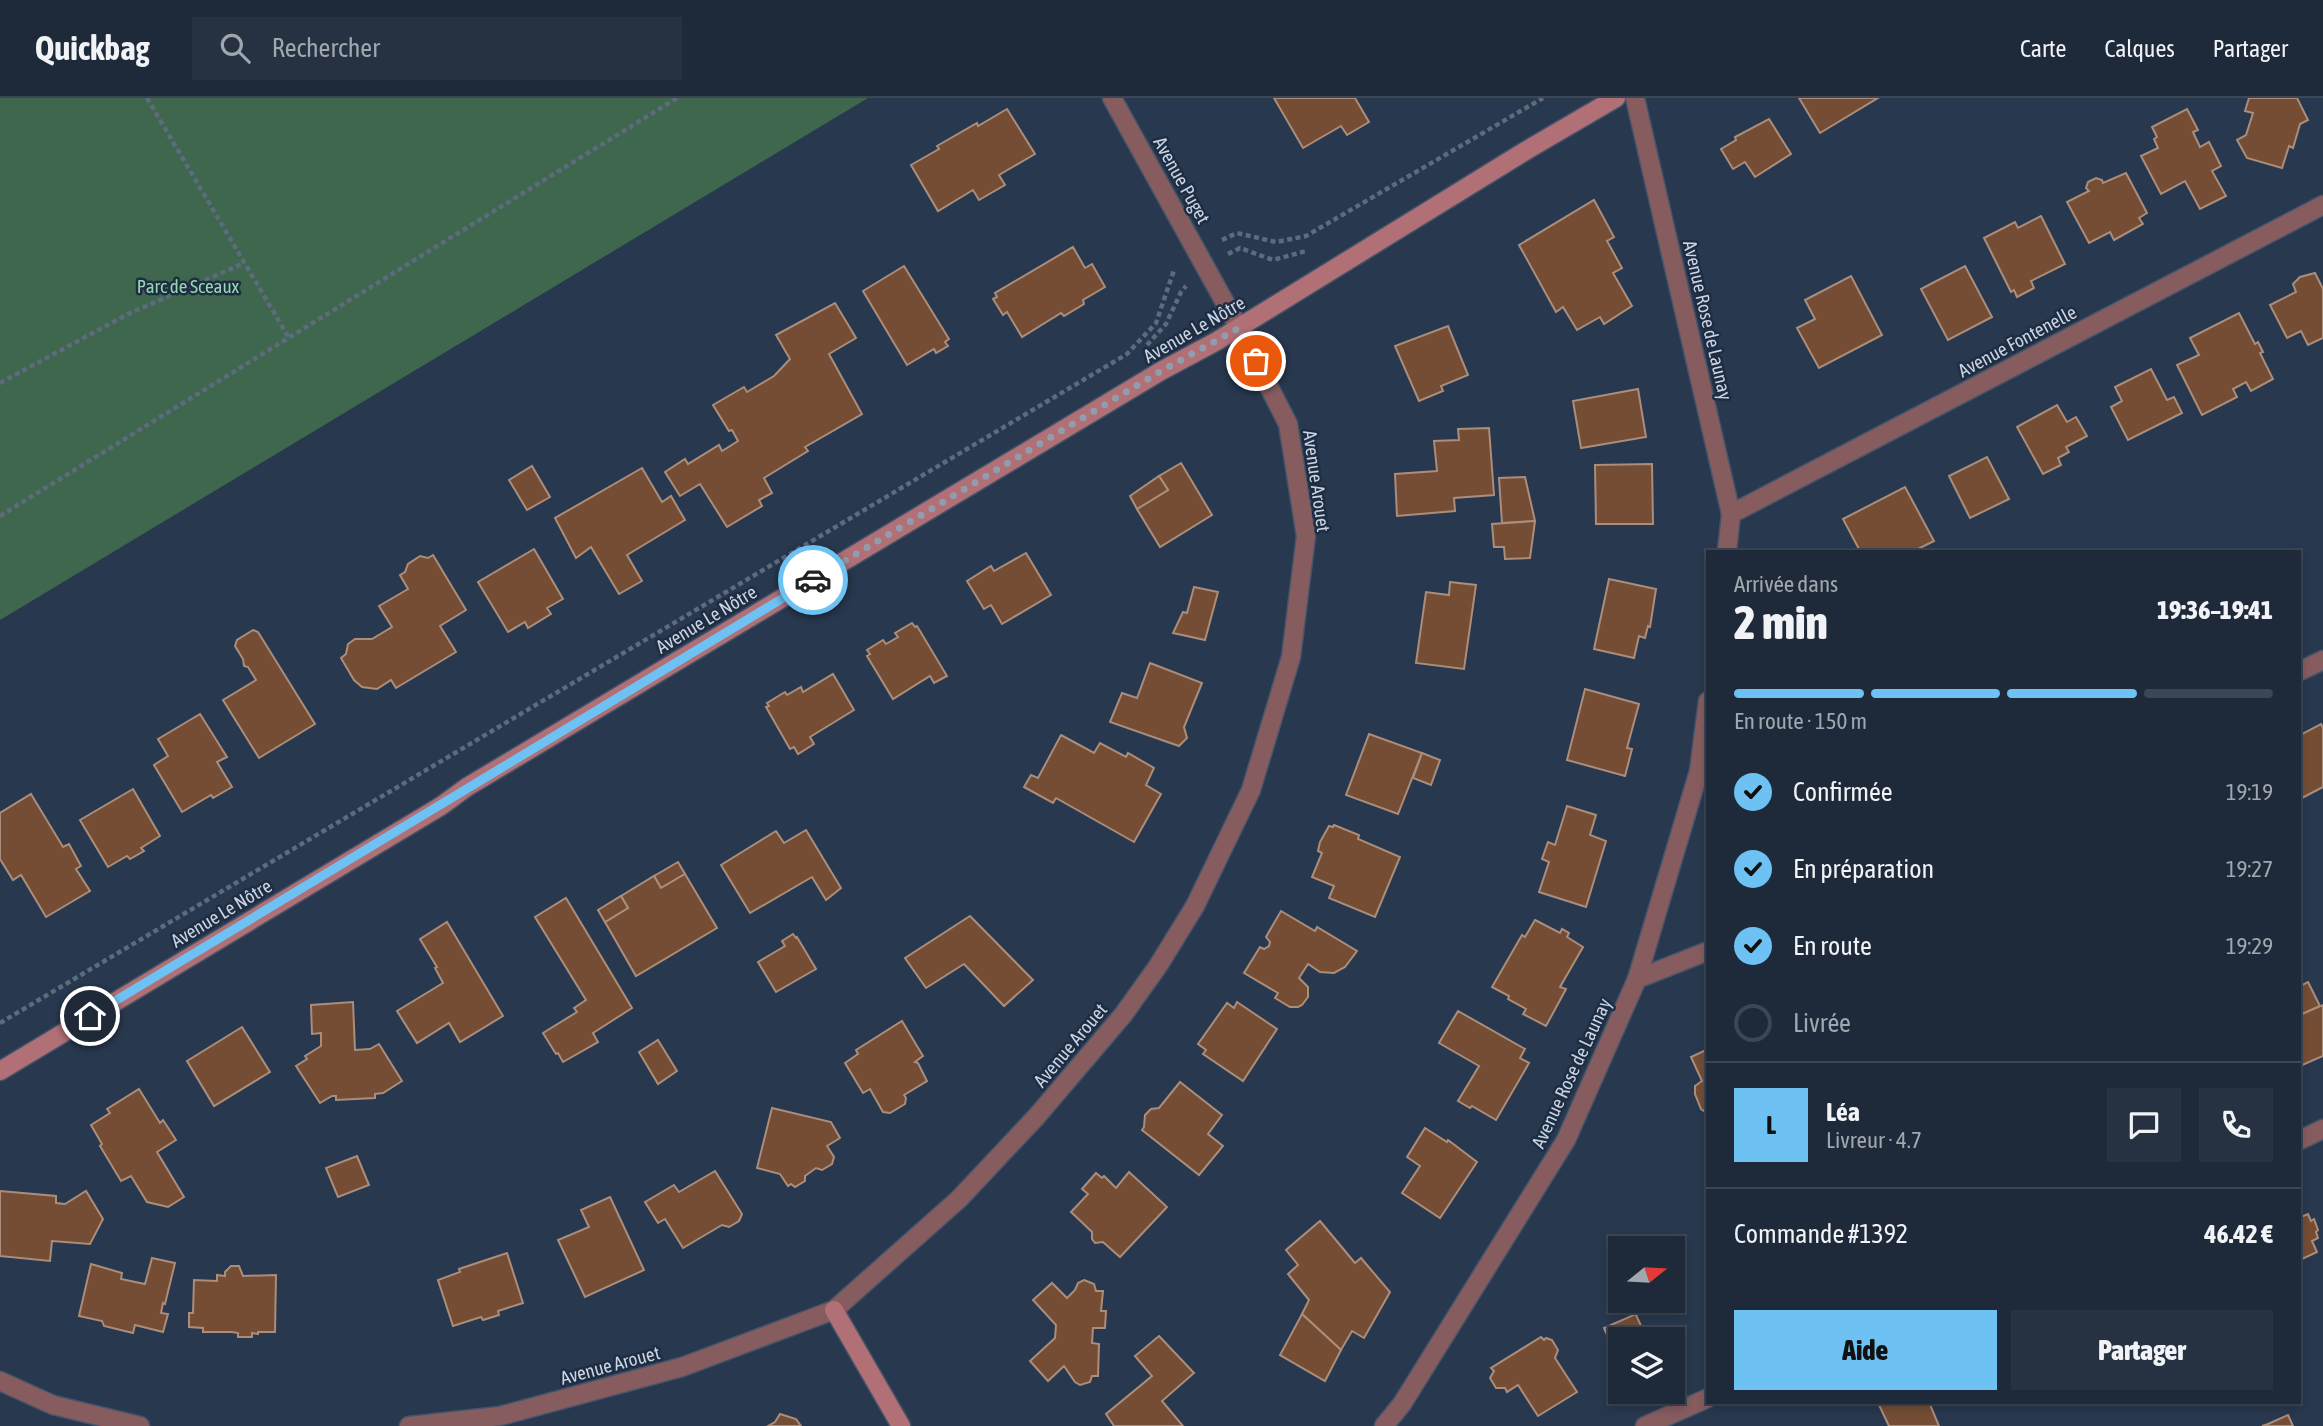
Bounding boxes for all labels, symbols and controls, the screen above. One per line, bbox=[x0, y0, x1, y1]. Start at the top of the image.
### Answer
search box bbox=[192, 17, 682, 80]
text: Quickbag bbox=[35, 29, 150, 67]
icon: search bbox=[216, 29, 254, 67]
text: Rechercher bbox=[272, 33, 380, 63]
text: Carte bbox=[2020, 35, 2066, 62]
text: Calques bbox=[2104, 35, 2175, 62]
text: Partager bbox=[2213, 35, 2288, 62]
street label: Avenue Puget bbox=[1149, 133, 1215, 227]
street label: Avenue Rose de Launay bbox=[1679, 238, 1737, 402]
park label: Parc de Sceaux bbox=[137, 275, 240, 297]
street label: Avenue Le Nôtre bbox=[1139, 291, 1249, 367]
street label: Avenue Fontenelle bbox=[1954, 301, 2080, 381]
pin bbox=[1226, 331, 1286, 391]
icon: bag bbox=[1237, 342, 1275, 380]
street label: Avenue Arouet bbox=[1299, 429, 1335, 533]
courier bbox=[778, 545, 848, 615]
icon: car bbox=[794, 561, 832, 599]
text: Arrivée dans bbox=[1734, 571, 1838, 597]
street label: Avenue Le Nôtre bbox=[652, 580, 760, 658]
text: 19:36–19:41 bbox=[2157, 595, 2273, 625]
text: 2 min bbox=[1734, 596, 1828, 649]
text: En route · 150 m bbox=[1734, 708, 1867, 734]
icon: check bbox=[1734, 773, 1772, 811]
text: Confirmée bbox=[1793, 777, 1893, 807]
text: 19:19 bbox=[2226, 779, 2273, 805]
icon: check bbox=[1734, 850, 1772, 888]
text: En préparation bbox=[1793, 854, 1934, 884]
text: 19:27 bbox=[2226, 856, 2273, 882]
street label: Avenue Le Nôtre bbox=[167, 874, 275, 952]
icon: check bbox=[1734, 927, 1772, 965]
text: En route bbox=[1793, 931, 1872, 961]
text: 19:29 bbox=[2226, 933, 2273, 959]
pin bbox=[60, 986, 120, 1046]
street label: Avenue Rose de Launay bbox=[1527, 994, 1615, 1152]
icon: home bbox=[71, 997, 109, 1035]
street label: Avenue Arouet bbox=[1029, 999, 1111, 1091]
text: Livrée bbox=[1793, 1008, 1851, 1038]
button: chat bbox=[2107, 1088, 2181, 1162]
button: phone bbox=[2199, 1088, 2273, 1162]
text: Léa bbox=[1826, 1097, 1860, 1127]
text: L bbox=[1766, 1110, 1776, 1140]
text: Livreur · 4.7 bbox=[1826, 1127, 1922, 1153]
text: Commande #1392 bbox=[1734, 1219, 1908, 1249]
text: 46.42 € bbox=[2204, 1219, 2273, 1249]
north arrow bbox=[1608, 1236, 1685, 1312]
map controls bbox=[1608, 1236, 1685, 1404]
button: Aide bbox=[1734, 1310, 1997, 1390]
button: Partager bbox=[2011, 1310, 2273, 1390]
button: layers bbox=[1608, 1327, 1685, 1404]
street label: Avenue Arouet bbox=[558, 1341, 662, 1389]

